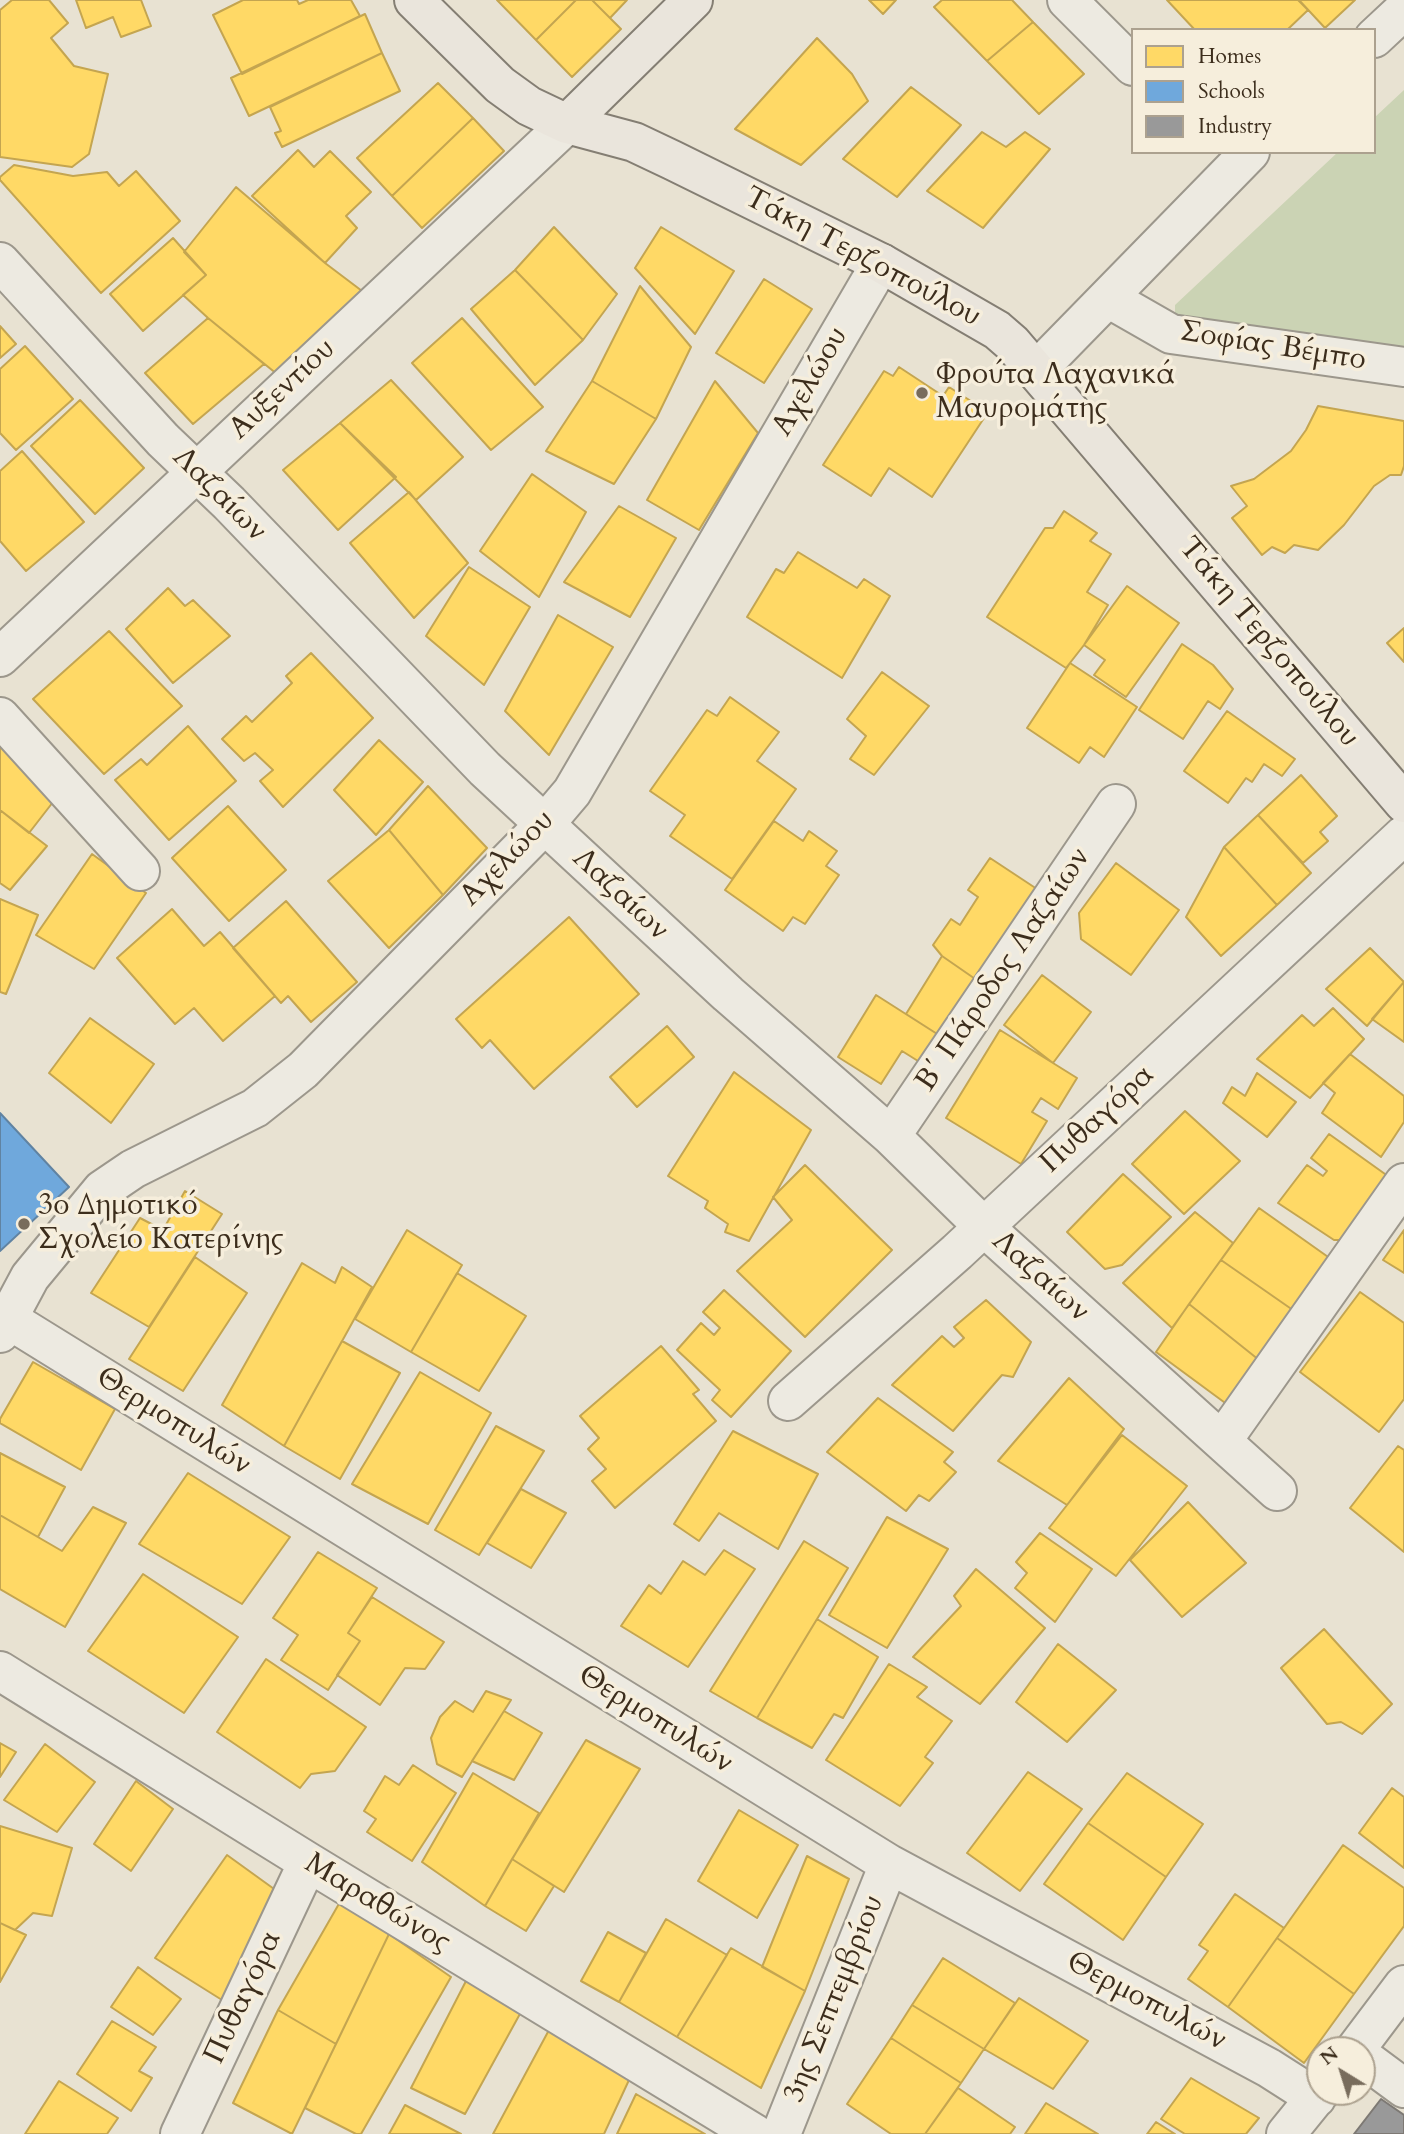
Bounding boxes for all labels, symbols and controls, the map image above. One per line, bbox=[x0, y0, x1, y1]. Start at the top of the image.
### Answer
legend bbox=[1131, 28, 1376, 154]
text: Homes bbox=[1198, 42, 1261, 71]
text: Schools bbox=[1198, 77, 1265, 106]
text: Industry bbox=[1198, 112, 1272, 141]
street label: Τάκη Τερζοπούλου bbox=[738, 180, 986, 336]
street label: Σοφίας Βέμπο bbox=[1177, 315, 1369, 379]
street label: Αχελώου bbox=[765, 321, 857, 443]
street label: Αυξεντίου bbox=[222, 332, 344, 448]
place label: Φρούτα Λαχανικά Μαυρομάτης bbox=[936, 358, 1176, 428]
marker: Φρούτα Λαχανικά Μαυρομάτης bbox=[914, 385, 930, 401]
street label: Λαζαίων bbox=[164, 440, 274, 550]
street label: Τάκη Τερζοπούλου bbox=[1170, 531, 1366, 755]
street label: Αχελώου bbox=[453, 803, 563, 915]
street label: Λαζαίων bbox=[564, 841, 676, 949]
street label: Β΄ Πάροδος Λαζαίων bbox=[909, 841, 1099, 1099]
street label: Πυθαγόρα bbox=[1034, 1058, 1162, 1182]
place label: 3ο Δημοτικό Σχολείο Κατερίνης bbox=[38, 1189, 284, 1260]
marker: 3ο Δημοτικό Σχολείο Κατερίνης bbox=[16, 1216, 32, 1232]
street label: Λαζαίων bbox=[984, 1224, 1096, 1330]
street label: Θερμοπυλών bbox=[89, 1360, 257, 1484]
street label: Θερμοπυλών bbox=[571, 1658, 739, 1782]
street label: Μαραθώνος bbox=[298, 1846, 456, 1962]
street label: 3ης Σεπτεμβρίου bbox=[777, 1890, 893, 2108]
street label: Πυθαγόρα bbox=[198, 1926, 290, 2070]
street label: Θερμοπυλών bbox=[1060, 1945, 1232, 2059]
north arrow bbox=[1306, 2036, 1376, 2106]
text: N bbox=[1315, 2041, 1344, 2071]

